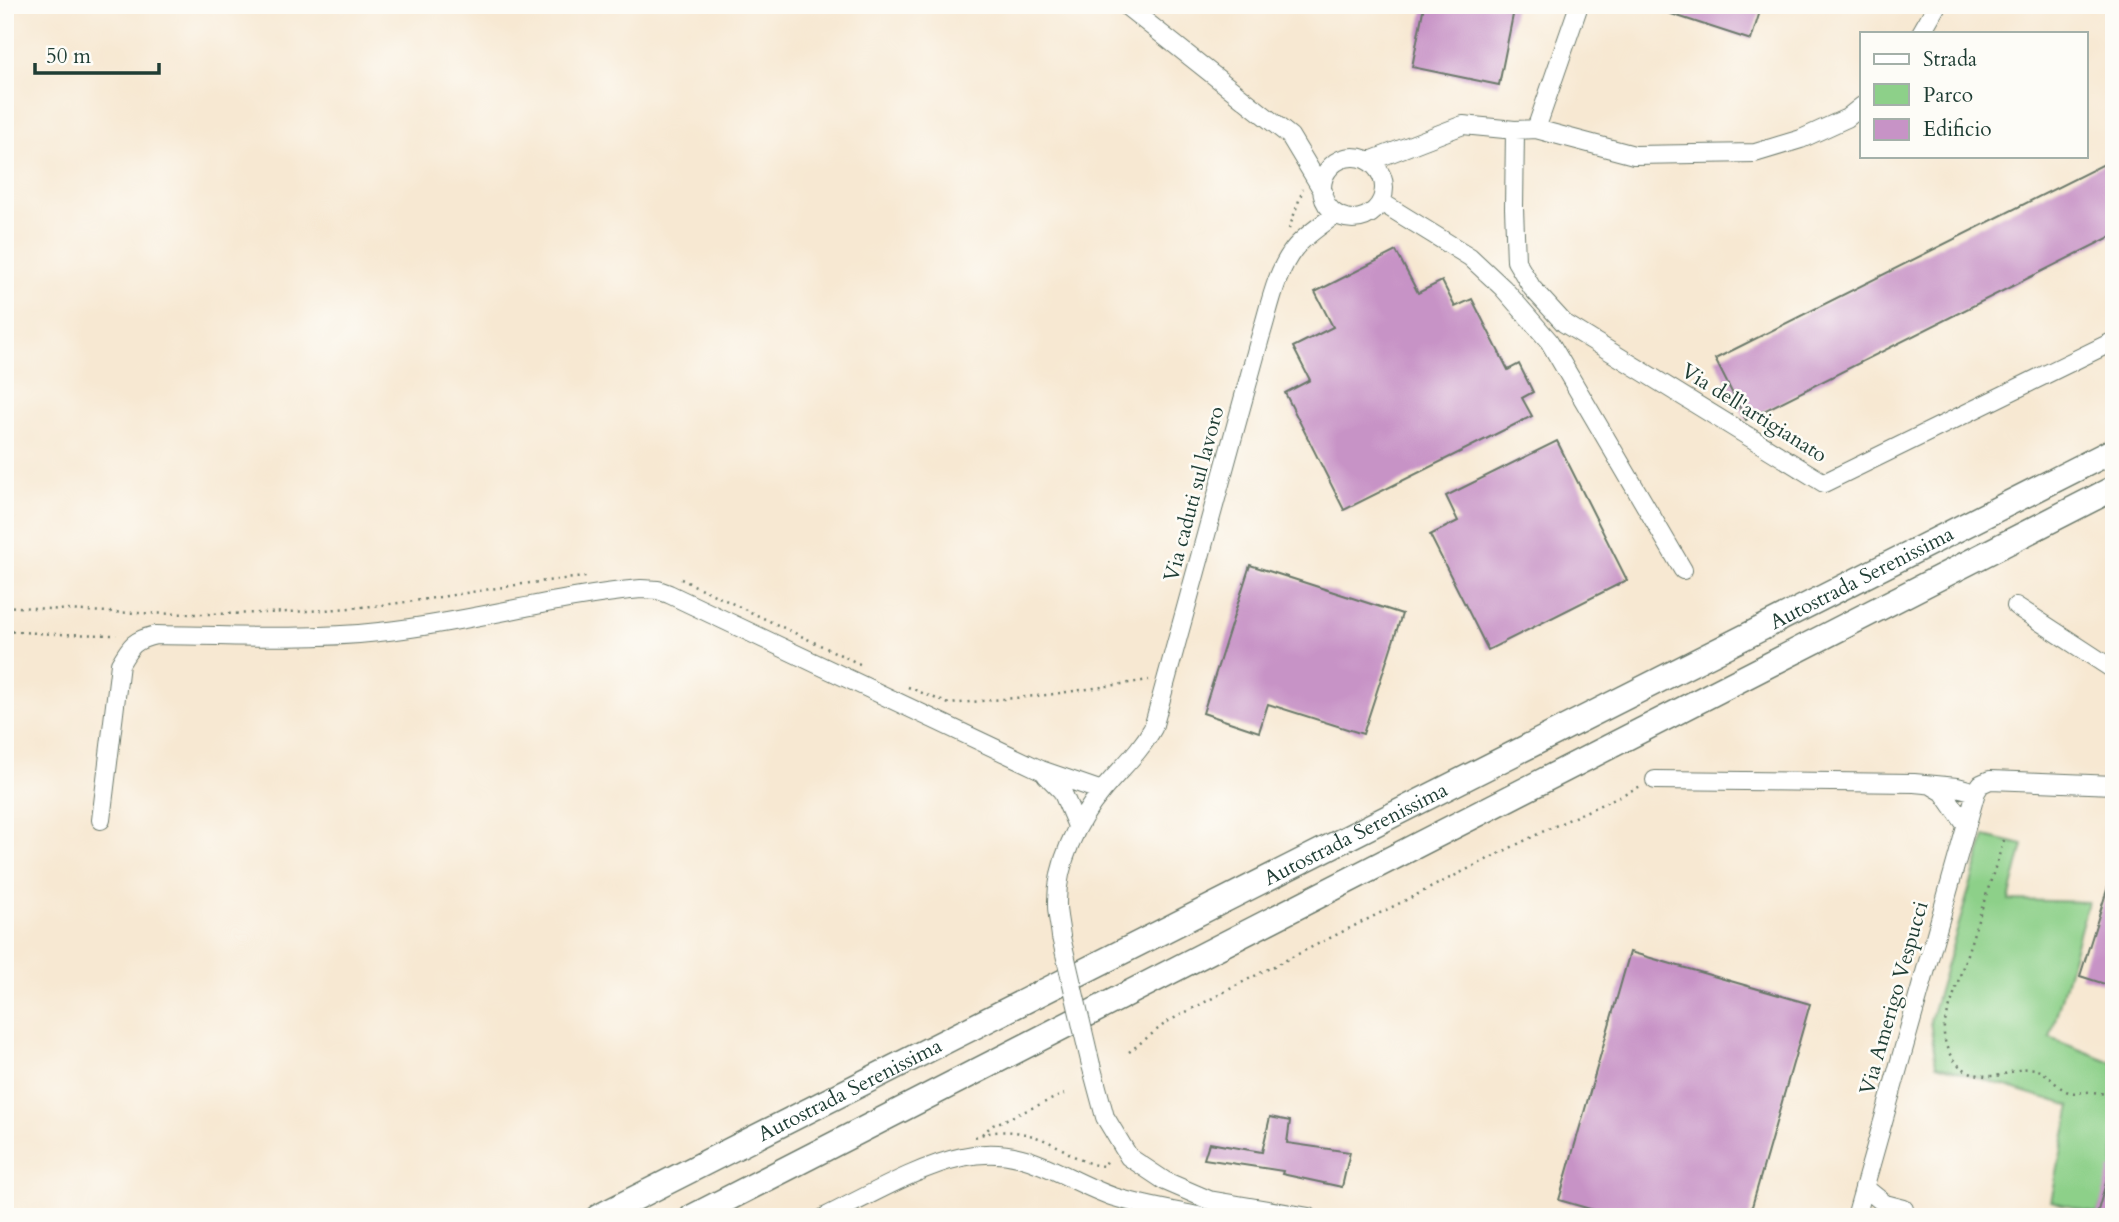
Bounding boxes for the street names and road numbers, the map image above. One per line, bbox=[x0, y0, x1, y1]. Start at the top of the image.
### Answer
street label: Via dell'artigianato bbox=[1675, 356, 1833, 470]
street label: Via caduti sul lavoro bbox=[1157, 403, 1231, 585]
street label: Autostrada Serenissima bbox=[1764, 519, 1959, 636]
street label: Autostrada Serenissima bbox=[1259, 775, 1453, 892]
street label: Via Amerigo Vespucci bbox=[1852, 898, 1936, 1098]
street label: Autostrada Serenissima bbox=[753, 1031, 947, 1148]

